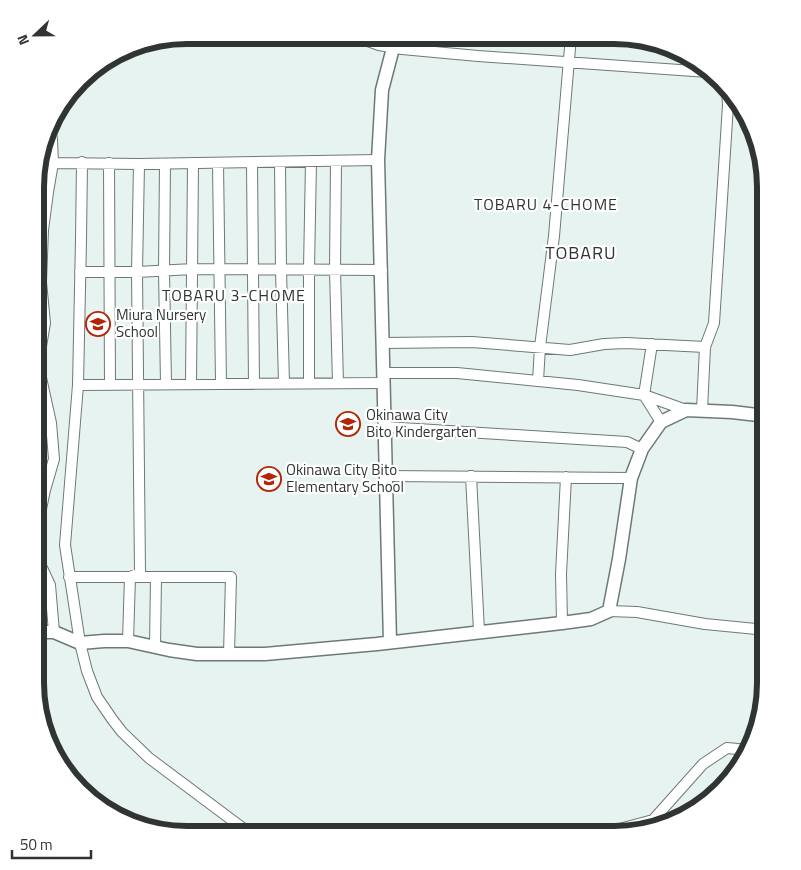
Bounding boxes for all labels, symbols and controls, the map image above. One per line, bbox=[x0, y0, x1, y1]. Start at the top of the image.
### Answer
north arrow bbox=[10, 10, 60, 60]
text: N bbox=[11, 32, 34, 48]
district label: TOBARU 4-CHOME bbox=[474, 192, 618, 216]
district label: TOBARU bbox=[545, 239, 617, 266]
district label: TOBARU 3-CHOME bbox=[162, 283, 306, 307]
place label: Miura Nursery School bbox=[116, 303, 206, 343]
school or university icon: Miura Nursery School bbox=[85, 311, 111, 337]
place label: Okinawa City Bito Kindergarten bbox=[366, 403, 477, 443]
school or university icon: Okinawa City Bito Kindergarten bbox=[335, 411, 361, 437]
place label: Okinawa City Bito Elementary School bbox=[286, 458, 404, 498]
school or university icon: Okinawa City Bito Elementary School bbox=[256, 466, 282, 492]
scale bar bbox=[12, 828, 91, 860]
text: 50 m bbox=[20, 833, 53, 856]

